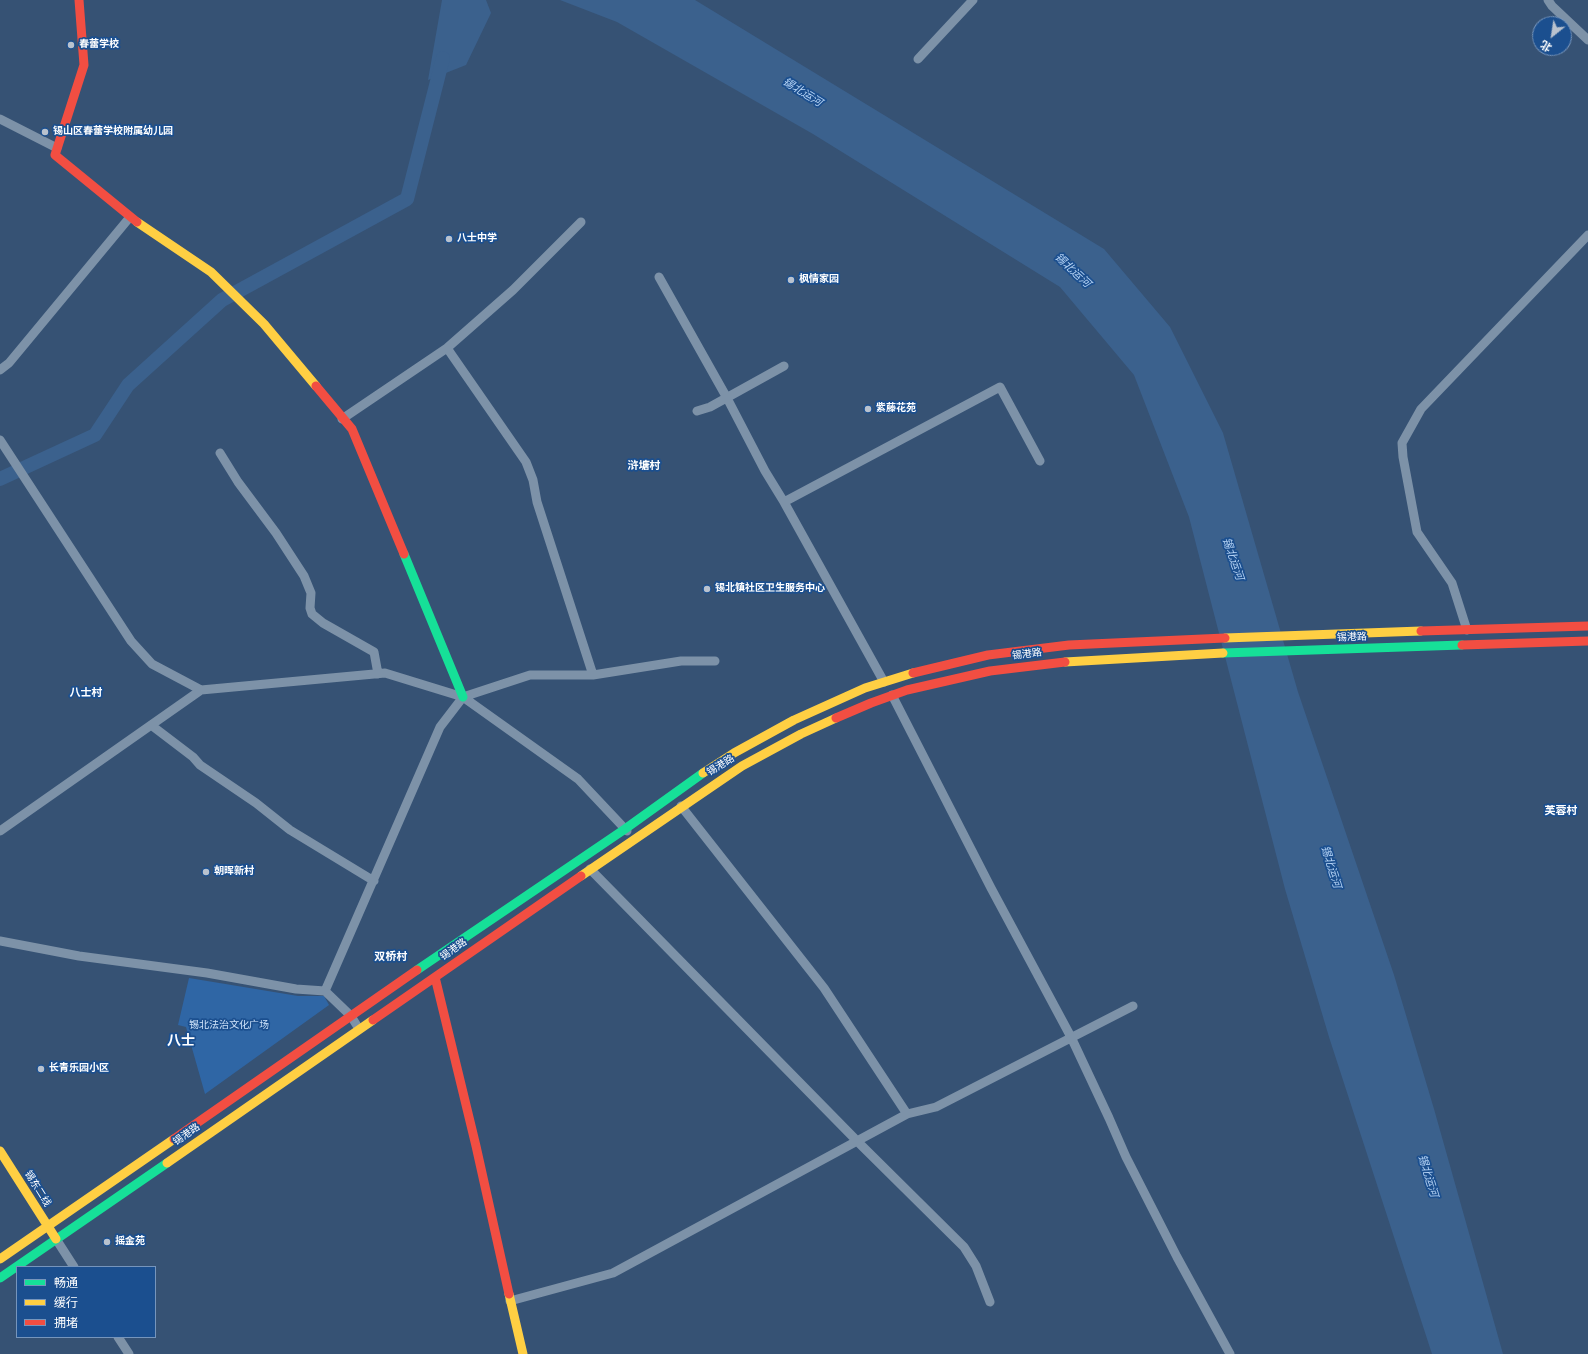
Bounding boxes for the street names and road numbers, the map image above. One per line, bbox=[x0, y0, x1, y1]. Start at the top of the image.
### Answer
street label: 锡港路 bbox=[1337, 631, 1367, 645]
street label: 锡港路 bbox=[1011, 647, 1043, 663]
street label: 锡港路 bbox=[705, 753, 737, 779]
street label: 锡港路 bbox=[438, 936, 470, 964]
street label: 锡港路 bbox=[171, 1121, 203, 1149]
street label: 锡东二线 bbox=[21, 1169, 53, 1209]

